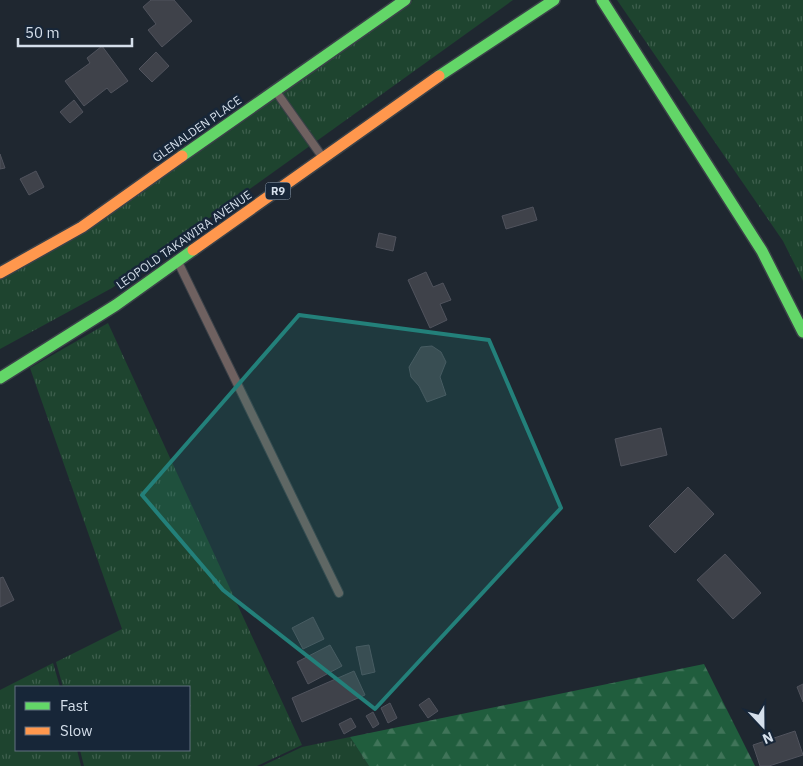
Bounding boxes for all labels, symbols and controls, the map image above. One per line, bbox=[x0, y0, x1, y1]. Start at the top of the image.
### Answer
scale bar bbox=[18, 15, 131, 47]
text: 50 m bbox=[25, 23, 60, 42]
street label: GLENALDEN PLACE bbox=[149, 92, 244, 165]
road number: R9 bbox=[266, 182, 290, 200]
street label: LEOPOLD TAKAWIRA AVENUE bbox=[113, 187, 254, 292]
legend bbox=[15, 686, 190, 751]
text: Fast bbox=[60, 696, 88, 715]
north arrow bbox=[738, 701, 788, 751]
text: Slow bbox=[60, 721, 93, 740]
text: N bbox=[760, 728, 776, 748]

